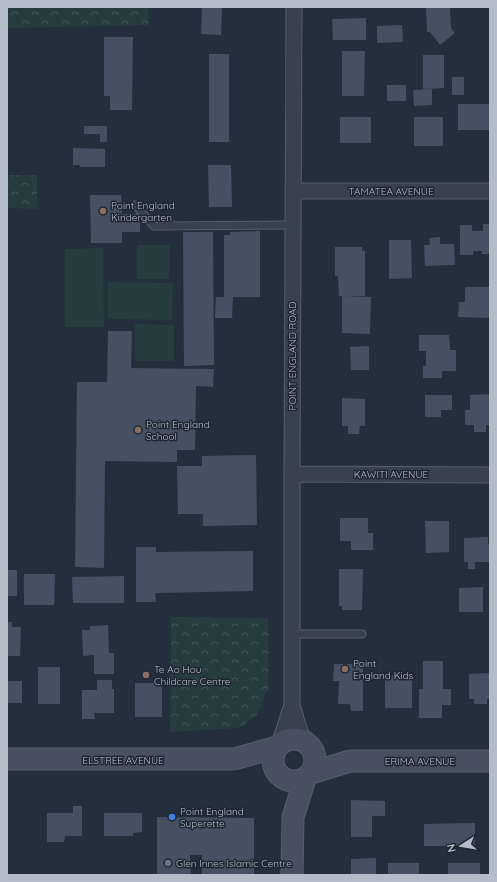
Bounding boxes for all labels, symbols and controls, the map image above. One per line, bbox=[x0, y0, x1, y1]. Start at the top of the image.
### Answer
street label: TAMATEA AVENUE bbox=[348, 185, 434, 198]
place label: Point England Kindergarten bbox=[111, 199, 175, 224]
marker: Point England Kindergarten bbox=[98, 206, 108, 216]
street label: POINT ENGLAND ROAD bbox=[286, 302, 299, 410]
place label: Point England School bbox=[146, 418, 210, 443]
marker: Point England School bbox=[133, 425, 143, 435]
street label: KAWITI AVENUE bbox=[354, 468, 429, 481]
place label: Point England Kids bbox=[353, 657, 414, 682]
place label: Te Ao Hou Childcare Centre bbox=[154, 663, 231, 688]
marker: Point England Kids bbox=[340, 664, 350, 674]
marker: Te Ao Hou Childcare Centre bbox=[141, 670, 151, 680]
street label: ELSTREE AVENUE bbox=[82, 754, 164, 767]
street label: ERIMA AVENUE bbox=[385, 755, 455, 768]
place label: Point England Superette bbox=[180, 805, 244, 830]
marker: Point England Superette bbox=[167, 812, 177, 822]
north arrow bbox=[441, 826, 481, 866]
text: N bbox=[444, 843, 459, 853]
place label: Glen Innes Islamic Centre bbox=[176, 857, 292, 870]
marker: Glen Innes Islamic Centre bbox=[163, 858, 173, 868]

